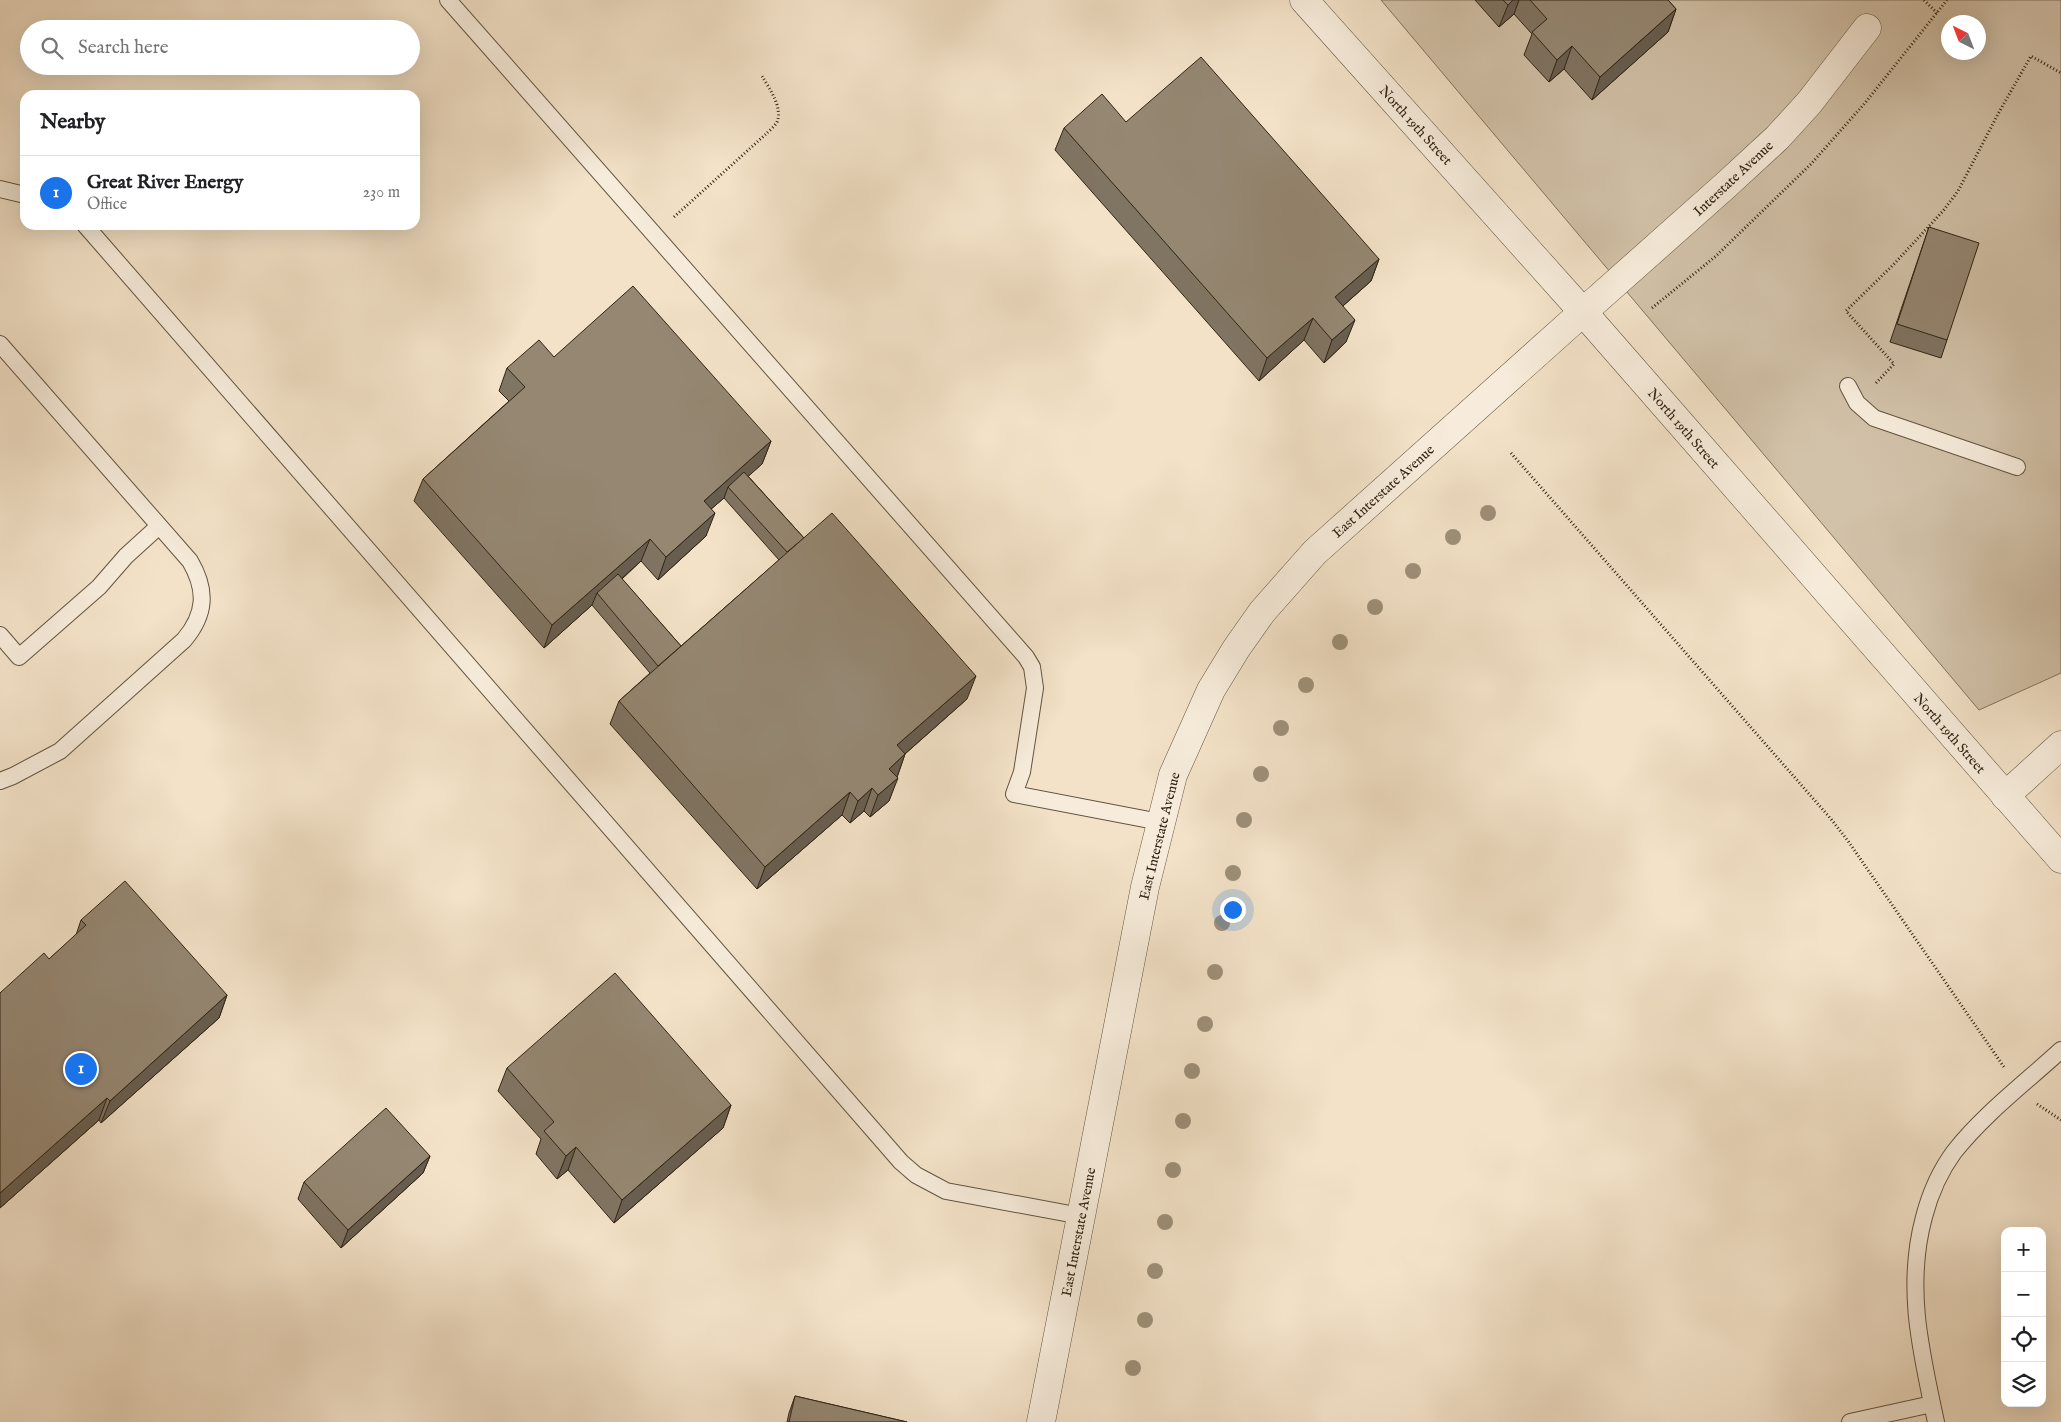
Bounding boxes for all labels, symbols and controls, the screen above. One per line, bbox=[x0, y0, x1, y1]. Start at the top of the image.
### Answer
north arrow bbox=[1941, 15, 1986, 60]
search box bbox=[20, 20, 420, 75]
icon: search bbox=[38, 34, 66, 62]
text: Search here bbox=[78, 36, 169, 60]
street label: North 19th Street bbox=[1375, 82, 1456, 169]
text: Nearby bbox=[40, 109, 105, 136]
street label: Interstate Avenue bbox=[1690, 137, 1778, 220]
text: Great River Energy bbox=[87, 171, 243, 195]
text: 1 bbox=[53, 183, 59, 203]
text: 230 m bbox=[363, 183, 400, 203]
text: Office bbox=[87, 195, 127, 215]
street label: North 19th Street bbox=[1643, 385, 1723, 473]
street label: East Interstate Avenue bbox=[1329, 441, 1439, 542]
street label: North 19th Street bbox=[1909, 690, 1989, 778]
street label: East Interstate Avenue bbox=[1135, 770, 1185, 902]
your location bbox=[1220, 897, 1246, 923]
pin: 1 bbox=[65, 1050, 97, 1088]
street label: East Interstate Avenue bbox=[1058, 1166, 1100, 1298]
map controls bbox=[2001, 1227, 2046, 1407]
button: + bbox=[2001, 1227, 2046, 1272]
button: − bbox=[2001, 1272, 2046, 1317]
button: locate bbox=[2001, 1317, 2046, 1362]
button: layers bbox=[2001, 1362, 2046, 1407]

